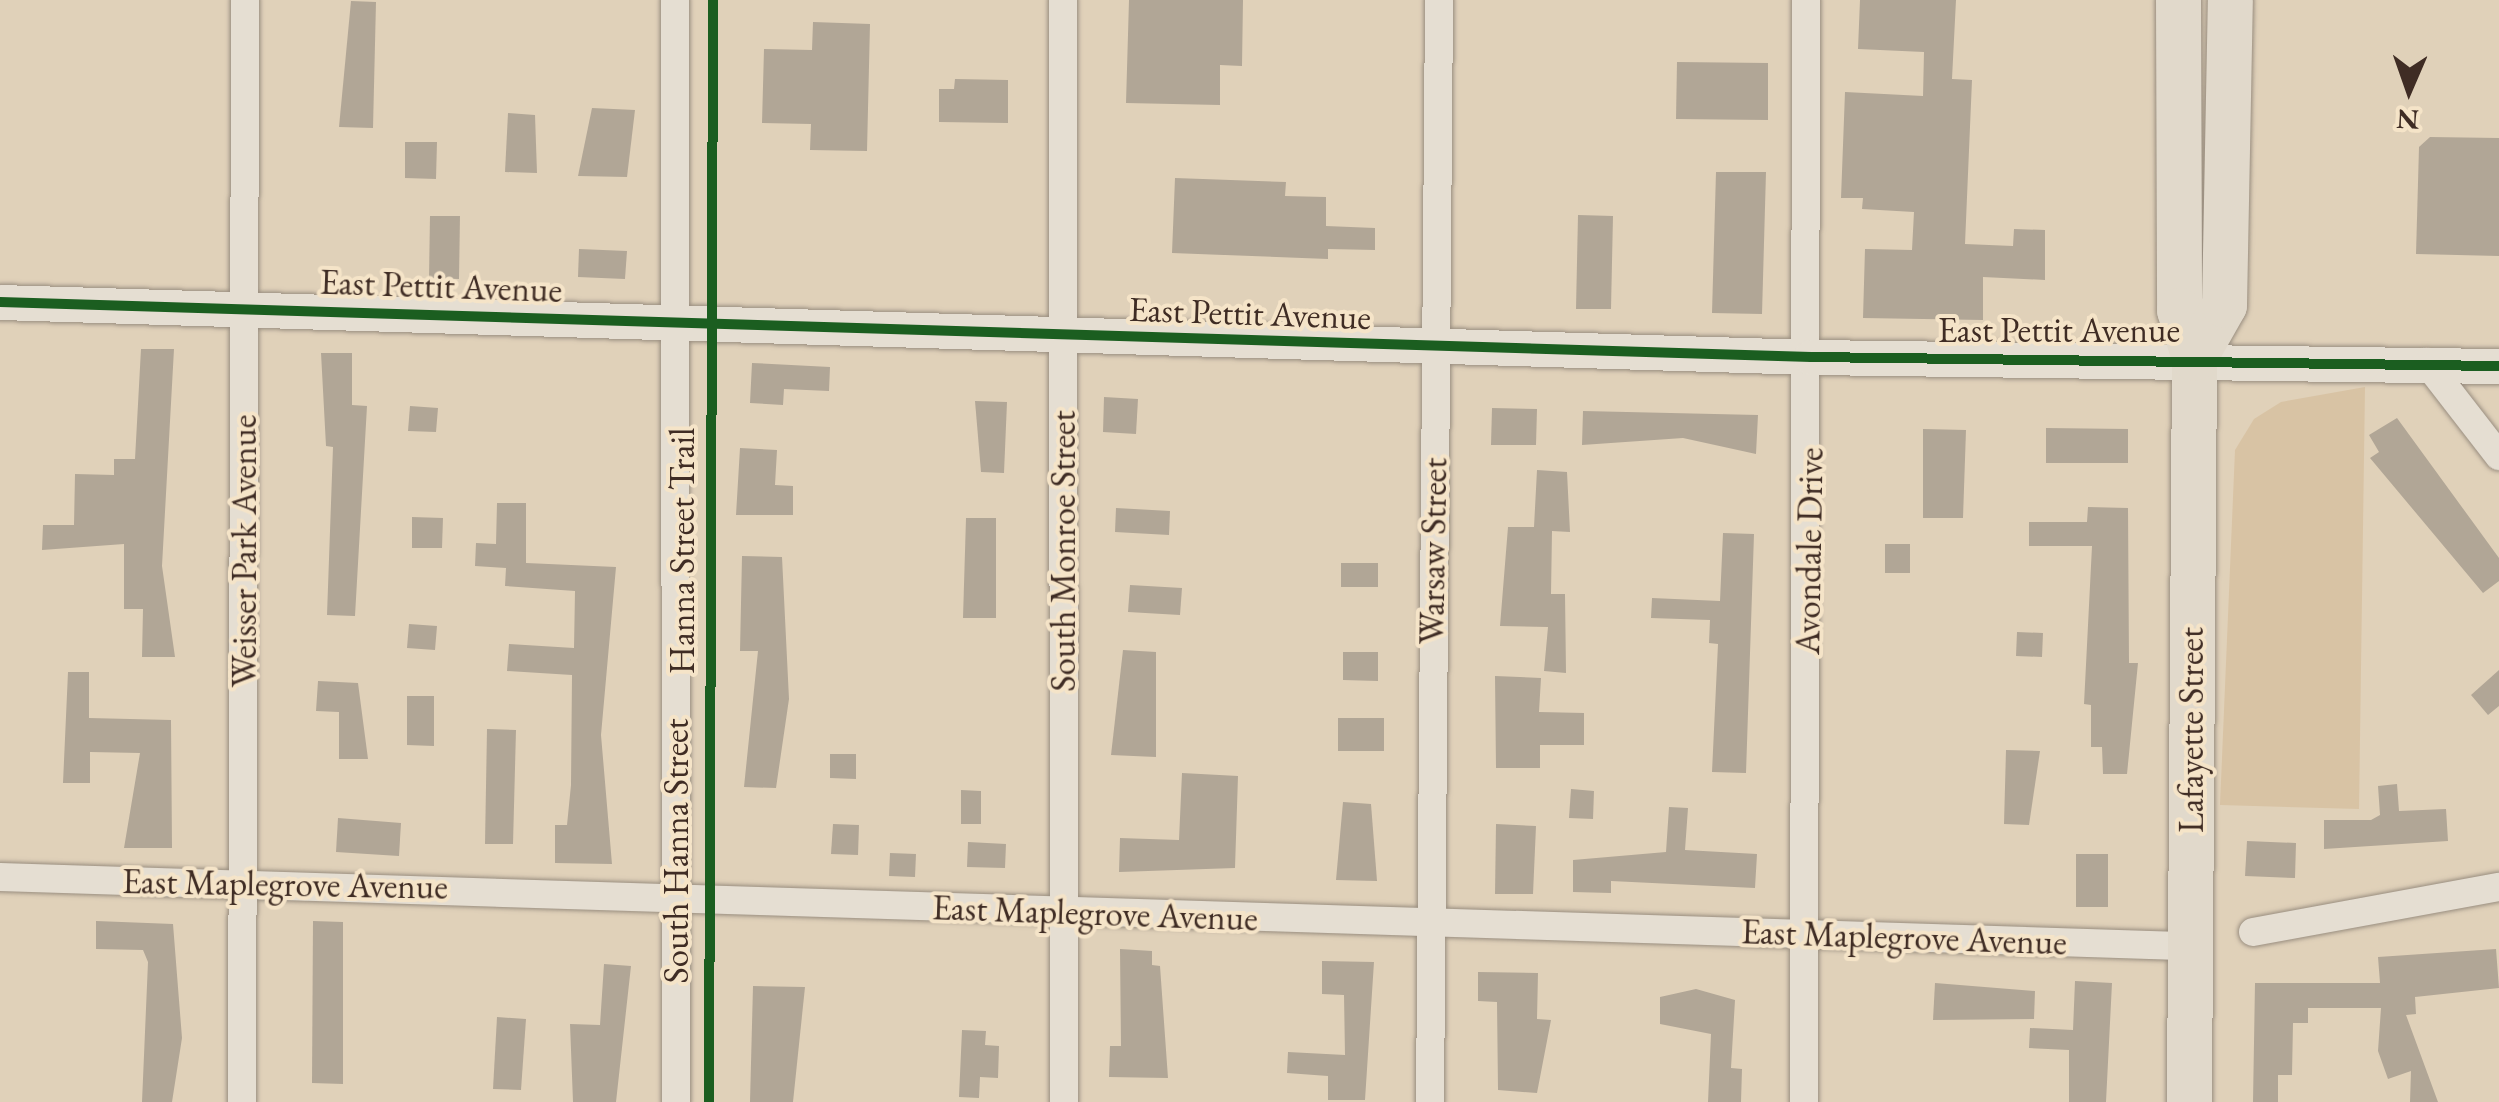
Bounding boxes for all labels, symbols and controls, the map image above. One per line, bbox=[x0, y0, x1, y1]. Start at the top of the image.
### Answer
north arrow bbox=[2359, 40, 2459, 140]
text: N bbox=[2396, 102, 2420, 138]
street label: East Pettit Avenue bbox=[319, 261, 563, 311]
street label: East Pettit Avenue bbox=[1128, 288, 1372, 338]
street label: East Pettit Avenue bbox=[1938, 309, 2180, 351]
street label: South Monroe Street bbox=[1042, 410, 1084, 692]
street label: Weisser Park Avenue bbox=[223, 415, 265, 687]
street label: Hanna Street Trail bbox=[661, 428, 703, 674]
street label: Avondale Drive bbox=[1786, 447, 1832, 655]
street label: Warsaw Street bbox=[1410, 457, 1456, 645]
street label: Lafayette Street bbox=[2170, 627, 2212, 833]
street label: South Hanna Street bbox=[655, 718, 697, 984]
street label: East Maplegrove Avenue bbox=[122, 860, 448, 908]
street label: East Maplegrove Avenue bbox=[931, 886, 1259, 940]
street label: East Maplegrove Avenue bbox=[1740, 910, 2068, 964]

